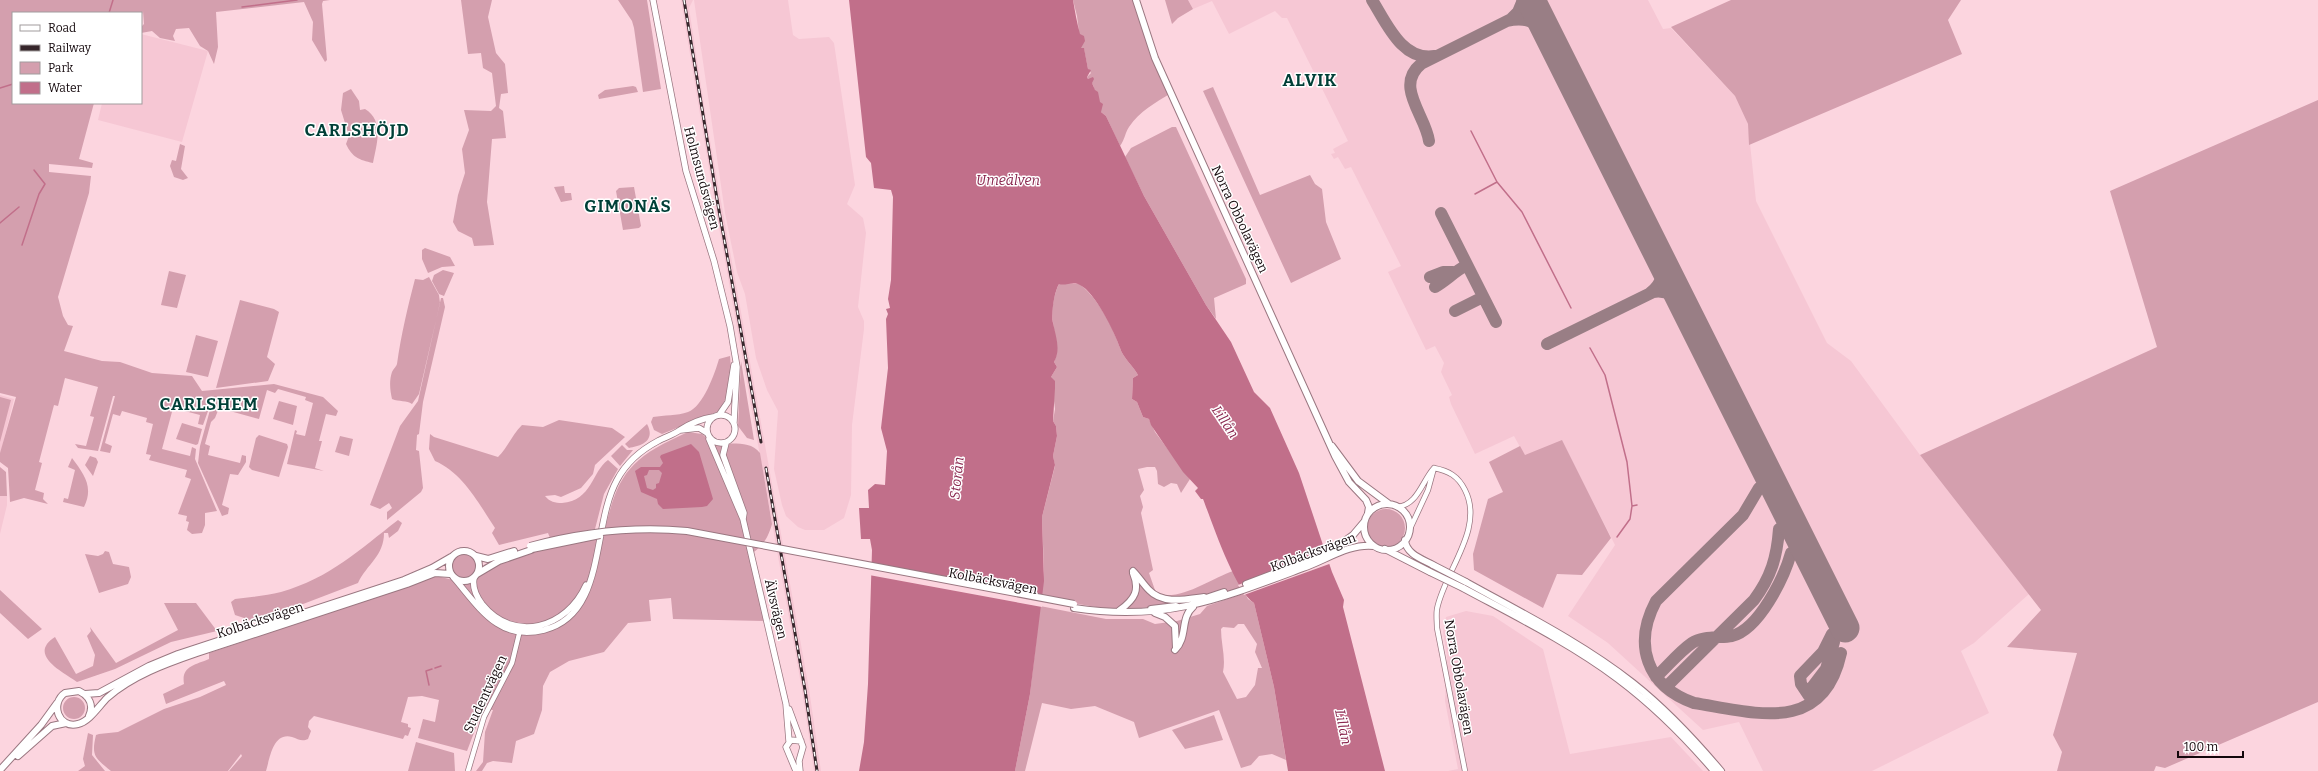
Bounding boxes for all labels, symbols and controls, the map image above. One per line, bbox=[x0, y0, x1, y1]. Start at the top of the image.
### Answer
legend bbox=[12, 12, 142, 104]
text: Road bbox=[48, 21, 76, 35]
text: Railway bbox=[48, 41, 92, 55]
text: Park bbox=[48, 61, 74, 75]
district label: ALVIK bbox=[1282, 70, 1338, 91]
text: Water bbox=[48, 81, 83, 95]
district label: CARLSHÖJD bbox=[304, 120, 410, 141]
street label: Holmsundsvägen bbox=[681, 125, 723, 232]
street label: Norra Obbolavägen bbox=[1209, 163, 1272, 276]
water label: Umeälven bbox=[976, 172, 1040, 189]
district label: GIMONÄS bbox=[584, 196, 672, 217]
district label: CARLSHEM bbox=[159, 394, 259, 415]
water label: Lillån bbox=[1208, 402, 1242, 442]
water label: Storån bbox=[946, 456, 968, 500]
street label: Kolbäcksvägen bbox=[1268, 529, 1359, 574]
street label: Kolbäcksvägen bbox=[947, 565, 1039, 597]
street label: Älvsvägen bbox=[762, 577, 790, 641]
street label: Kolbäcksvägen bbox=[215, 599, 306, 641]
street label: Norra Obbolavägen bbox=[1441, 618, 1477, 737]
street label: Studentvägen bbox=[460, 652, 510, 735]
water label: Lillån bbox=[1331, 708, 1355, 746]
scale bar bbox=[2178, 733, 2243, 759]
text: 100 m bbox=[2184, 740, 2219, 754]

